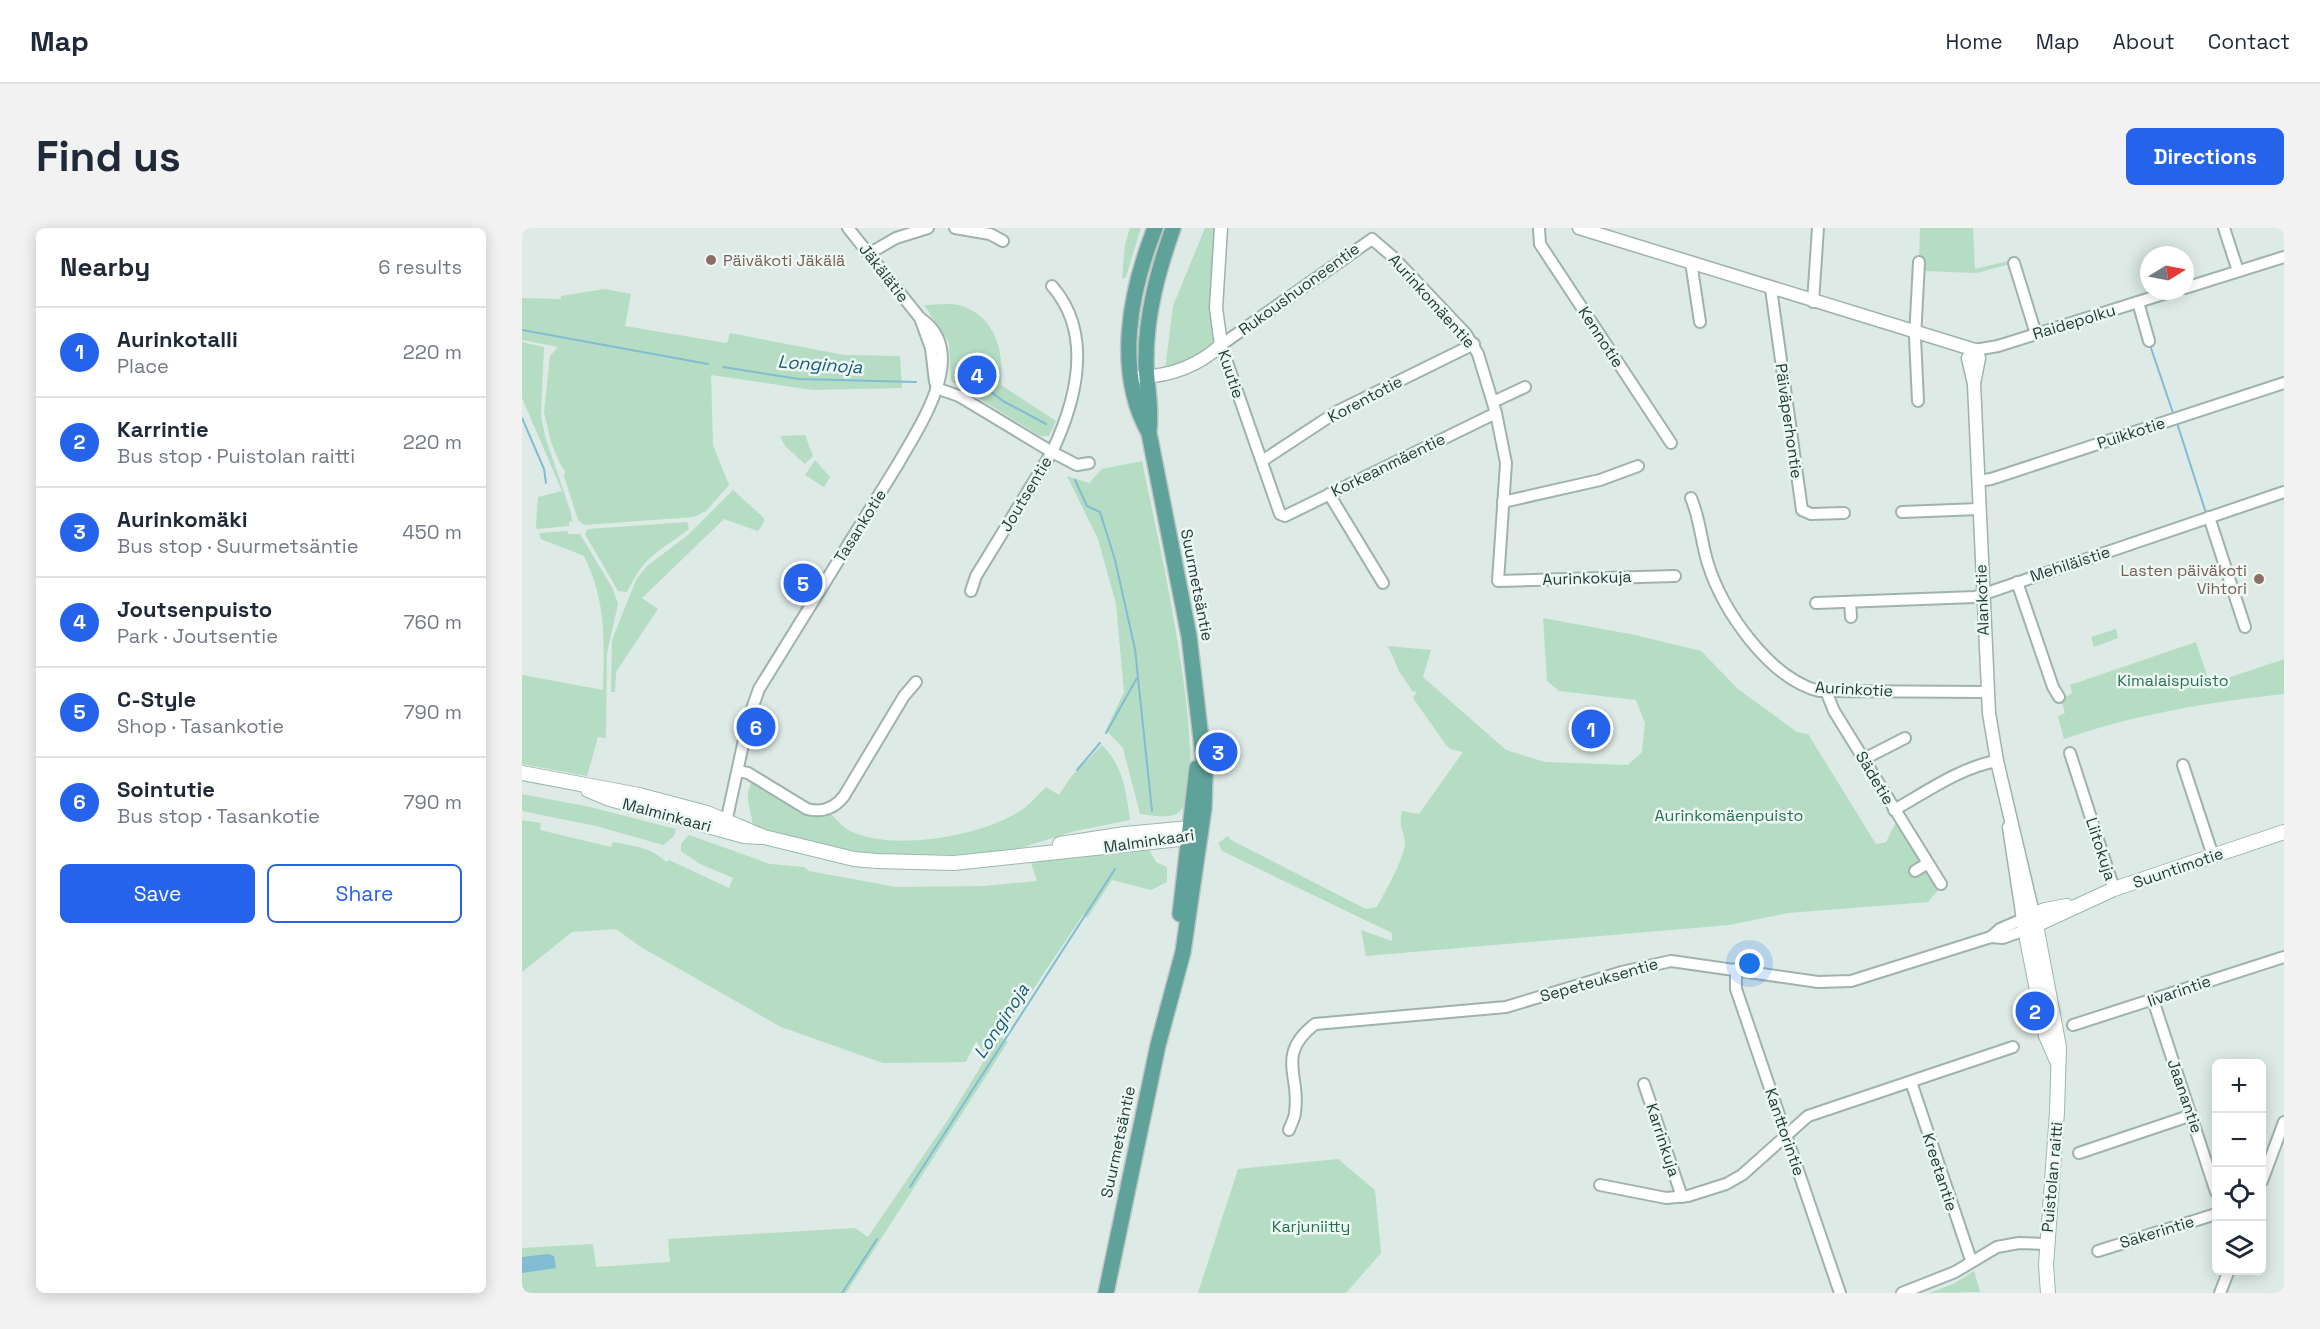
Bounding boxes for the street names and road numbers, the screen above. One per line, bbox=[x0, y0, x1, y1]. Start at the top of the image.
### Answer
street label: Rukoushuoneentie bbox=[1234, 238, 1364, 340]
street label: Jäkälätie bbox=[854, 239, 914, 307]
street label: Aurinkomäentie bbox=[1384, 249, 1480, 353]
street label: Raidepolku bbox=[2030, 299, 2118, 345]
street label: Kennotie bbox=[1573, 302, 1629, 372]
street label: Kuutie bbox=[1213, 347, 1249, 401]
street label: Päiväperhontie bbox=[1771, 362, 1807, 480]
street label: Korentotie bbox=[1324, 371, 1406, 427]
street label: Puikkotie bbox=[2094, 412, 2168, 454]
street label: Korkeanmäentie bbox=[1327, 428, 1449, 502]
street label: Joutsentie bbox=[995, 452, 1057, 536]
street label: Tasankotie bbox=[829, 485, 891, 567]
street label: Suurmetsäntie bbox=[1176, 527, 1218, 643]
street label: Mehiläistie bbox=[2027, 541, 2113, 587]
street label: Alankotie bbox=[1970, 564, 1994, 636]
street label: Aurinkokuja bbox=[1542, 566, 1632, 590]
street label: Aurinkotie bbox=[1814, 676, 1894, 702]
street label: Sädetie bbox=[1851, 747, 1899, 809]
street label: Malminkaari bbox=[620, 793, 714, 837]
street label: Liitokuja bbox=[2081, 815, 2121, 883]
street label: Malminkaari bbox=[1102, 824, 1196, 858]
street label: Suuntimotie bbox=[2130, 843, 2226, 893]
street label: Sepeteuksentie bbox=[1538, 953, 1660, 1007]
street label: Iivarintie bbox=[2145, 970, 2213, 1012]
street label: Jaanantie bbox=[2163, 1056, 2207, 1136]
street label: Suurmetsäntie bbox=[1096, 1084, 1140, 1200]
street label: Kanttorintie bbox=[1760, 1085, 1810, 1179]
street label: Karrinkuja bbox=[1641, 1100, 1685, 1180]
street label: Puistolan raitti bbox=[2037, 1121, 2067, 1233]
street label: Kreetantie bbox=[1917, 1130, 1963, 1214]
street label: Sakerintie bbox=[2117, 1211, 2197, 1253]

